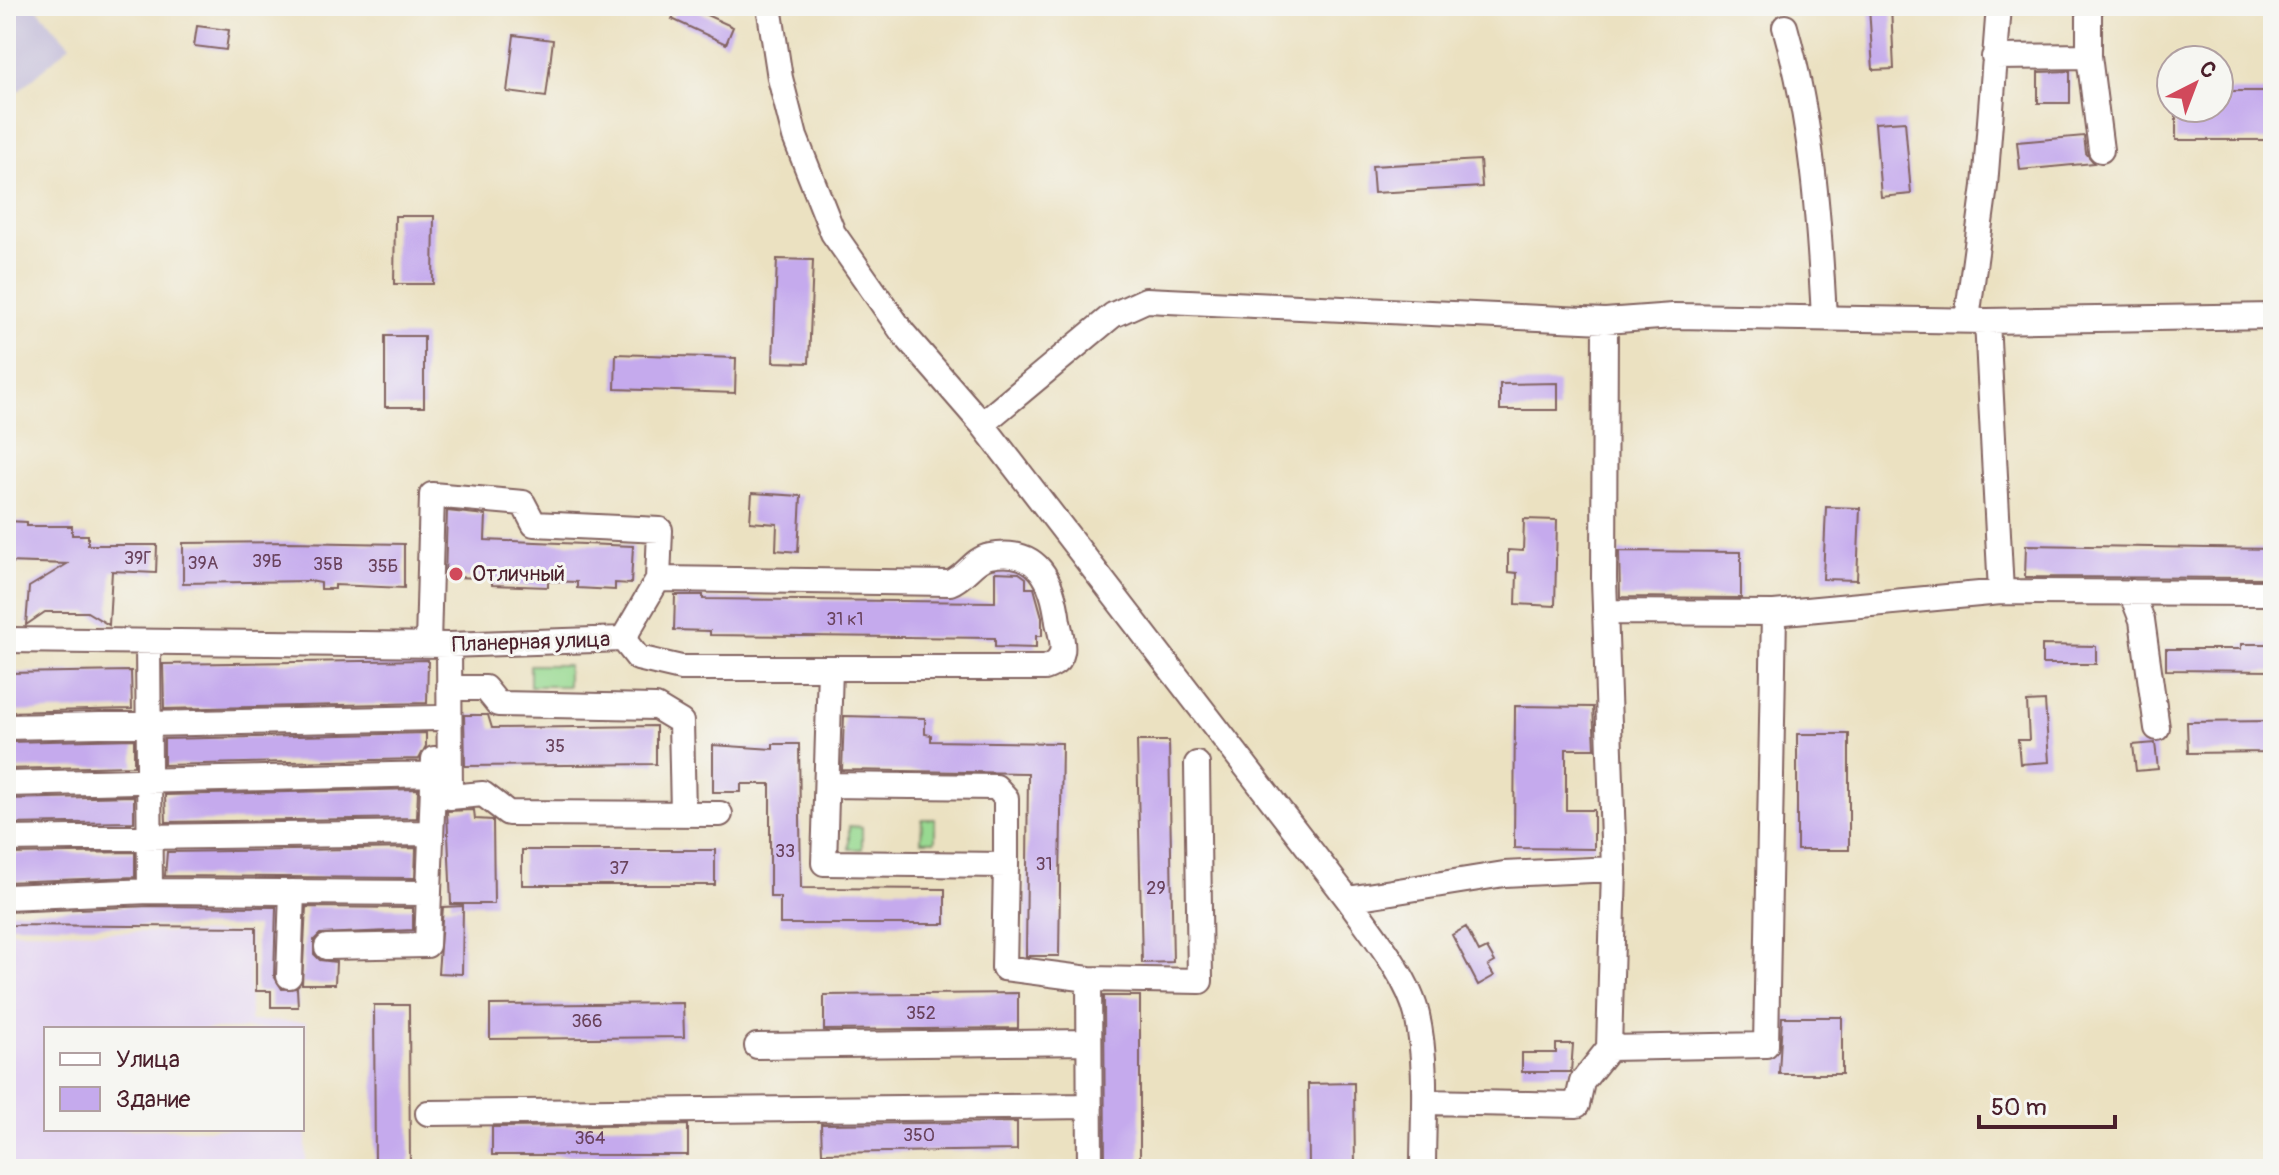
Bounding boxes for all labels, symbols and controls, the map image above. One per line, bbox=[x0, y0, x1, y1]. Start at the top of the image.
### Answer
north arrow bbox=[2155, 44, 2235, 124]
text: С bbox=[2193, 55, 2222, 85]
house number: 39Г bbox=[124, 547, 152, 570]
house number: 39Б bbox=[252, 550, 282, 573]
house number: 39А bbox=[188, 552, 219, 575]
house number: 35В bbox=[313, 553, 343, 576]
house number: 35Б bbox=[368, 555, 398, 578]
place label: Отличный bbox=[472, 560, 565, 588]
marker: Отличный bbox=[447, 565, 465, 583]
house number: 31 к1 bbox=[826, 608, 864, 631]
street label: Планерная улица bbox=[451, 625, 611, 659]
house number: 35 bbox=[545, 735, 565, 758]
house number: 33 bbox=[775, 840, 795, 863]
house number: 31 bbox=[1035, 853, 1053, 876]
house number: 37 bbox=[609, 857, 629, 880]
house number: 29 bbox=[1146, 877, 1166, 900]
house number: 352 bbox=[906, 1002, 936, 1025]
house number: 366 bbox=[572, 1010, 603, 1033]
legend bbox=[44, 1027, 304, 1131]
text: Улица bbox=[116, 1045, 180, 1074]
scale bar bbox=[1979, 1079, 2115, 1129]
text: Здание bbox=[116, 1085, 191, 1114]
text: 50 m bbox=[1991, 1093, 2047, 1122]
house number: 350 bbox=[903, 1124, 935, 1147]
house number: 364 bbox=[575, 1127, 606, 1150]

